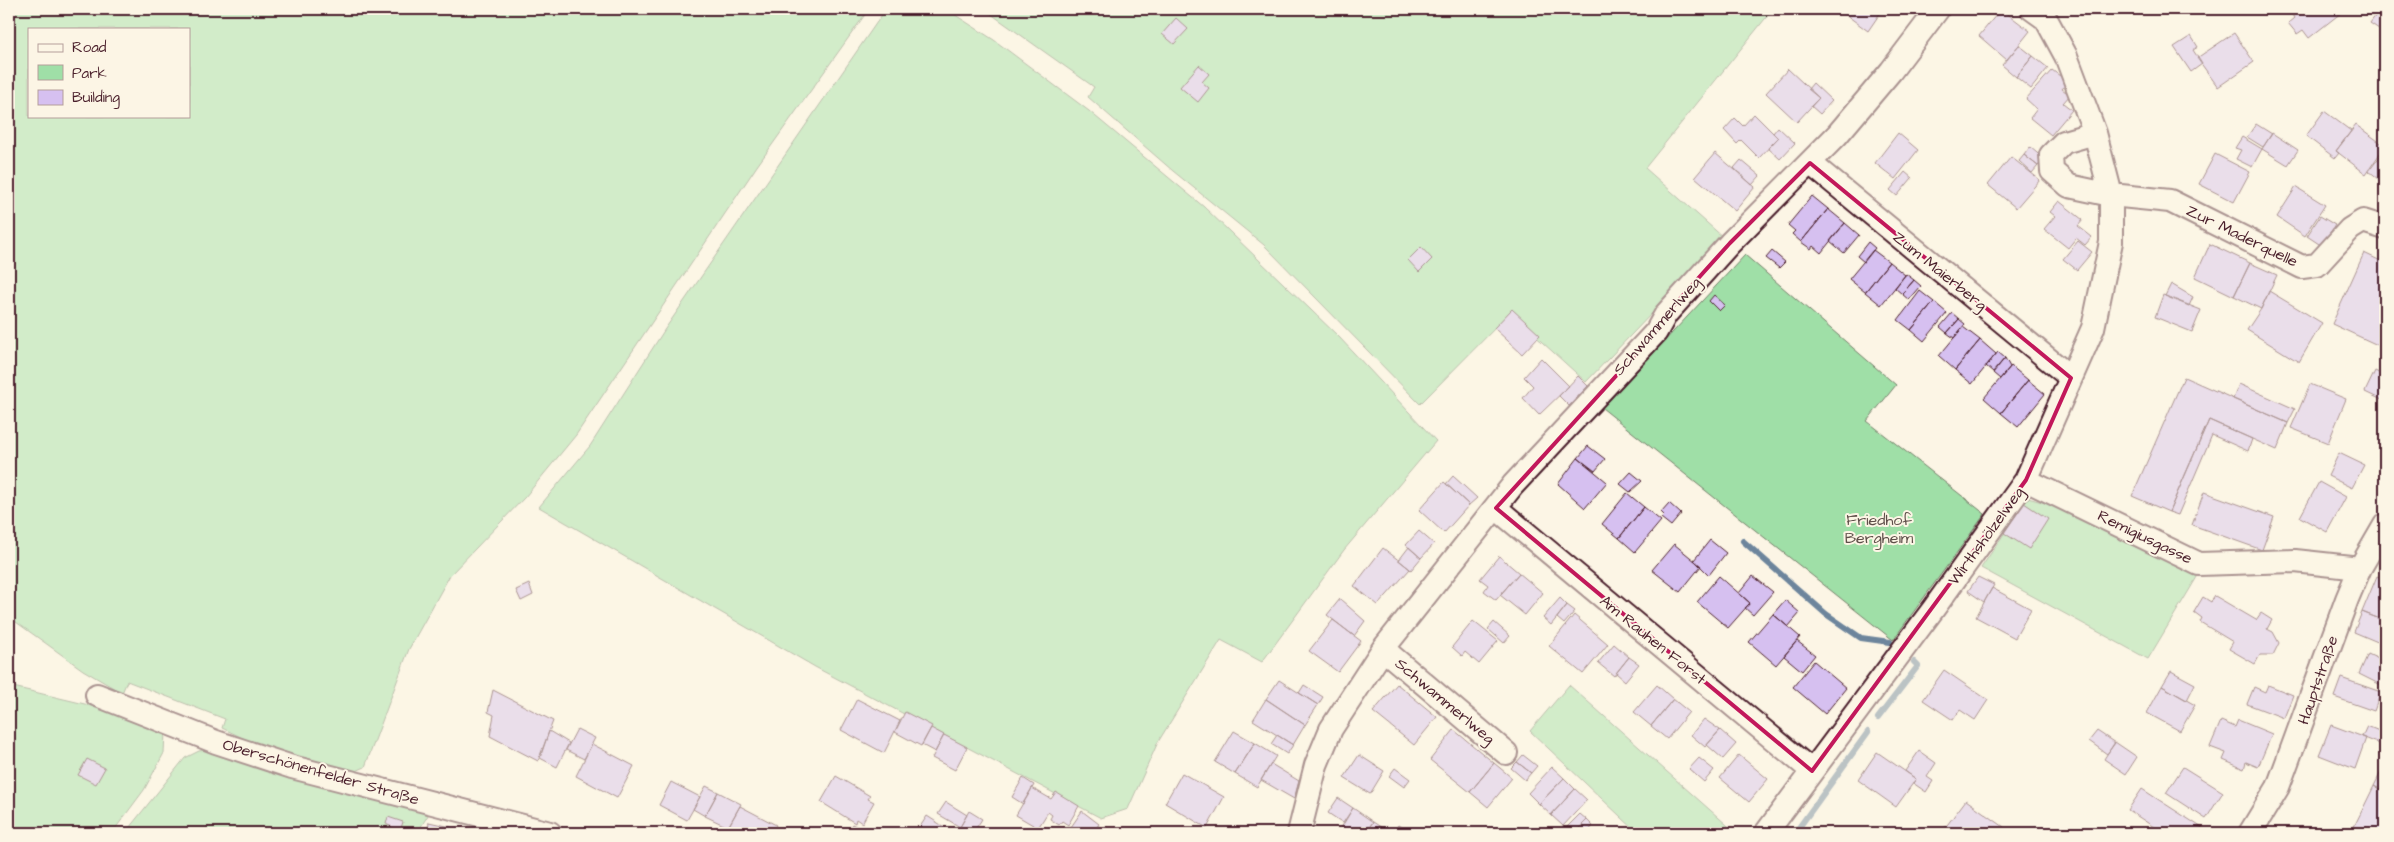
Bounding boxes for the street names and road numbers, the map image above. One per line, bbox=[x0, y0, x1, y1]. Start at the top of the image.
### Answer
street label: Zur Maderquelle bbox=[2183, 199, 2302, 273]
street label: Zum Maierberg bbox=[1888, 226, 1992, 317]
street label: Schwammerlweg bbox=[1608, 272, 1707, 381]
street label: Wirthshölzelweg bbox=[1943, 482, 2030, 590]
street label: Remigiusgasse bbox=[2094, 505, 2196, 570]
street label: Am Rauhen Forst bbox=[1595, 590, 1711, 690]
street label: Hauptstraße bbox=[2292, 632, 2344, 727]
street label: Schwammerlweg bbox=[1390, 653, 1500, 750]
street label: Oberschönenfelder Straße bbox=[220, 733, 422, 811]

